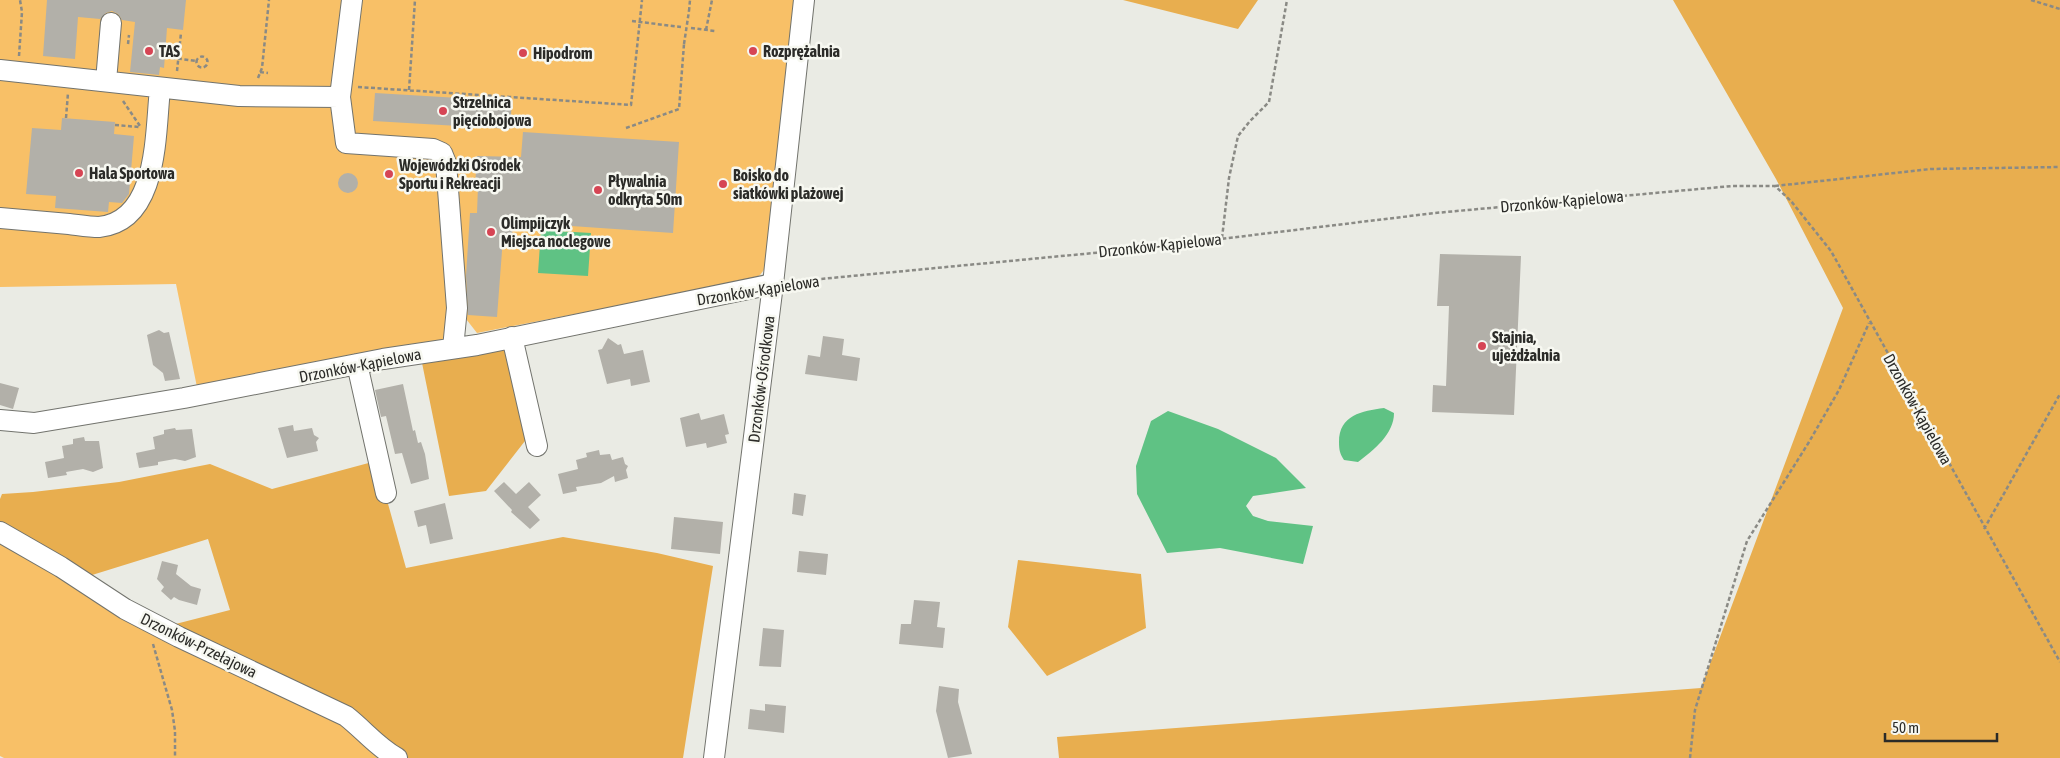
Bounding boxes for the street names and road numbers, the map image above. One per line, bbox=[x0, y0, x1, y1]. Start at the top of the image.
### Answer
street label: Drzonków-Kąpielowa bbox=[1499, 187, 1625, 216]
street label: Drzonków-Kąpielowa bbox=[1097, 230, 1223, 261]
street label: Drzonków-Kąpielowa bbox=[695, 271, 821, 310]
street label: Drzonków-Ośrodkowa bbox=[744, 314, 778, 444]
street label: Drzonków-Kąpielowa bbox=[297, 344, 423, 387]
street label: Drzonków-Kąpielowa bbox=[1879, 350, 1956, 468]
street label: Drzonków-Przełajowa bbox=[137, 609, 260, 682]

